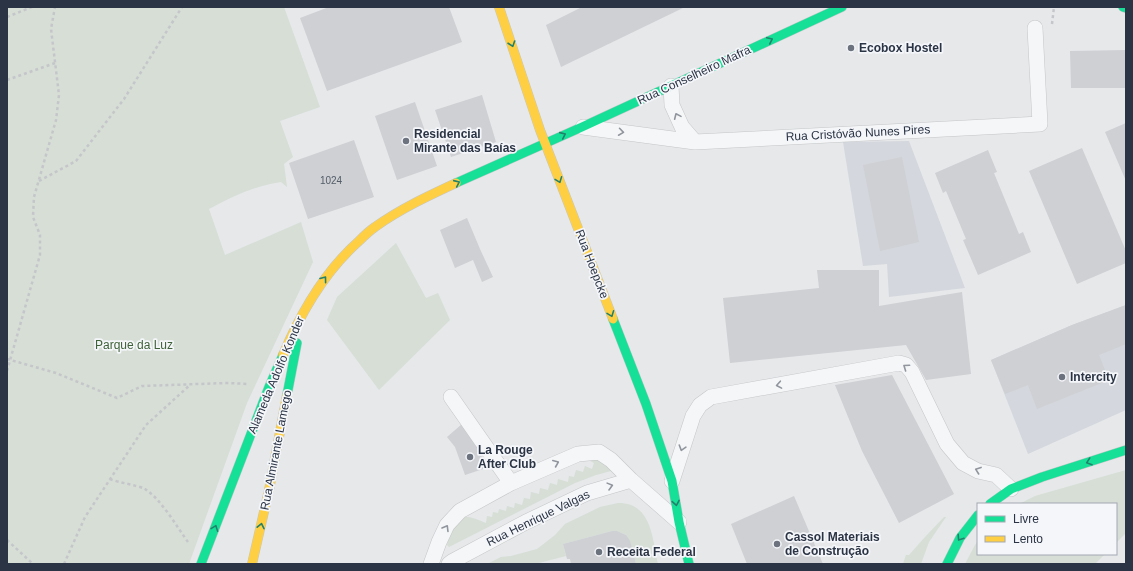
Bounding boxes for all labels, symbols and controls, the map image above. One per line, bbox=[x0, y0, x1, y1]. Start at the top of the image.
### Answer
one-way arrow bbox=[766, 37, 773, 45]
one-way arrow bbox=[507, 40, 515, 47]
place label: Ecobox Hostel bbox=[859, 41, 942, 55]
street label: Rua Conselheiro Mafra bbox=[635, 42, 753, 107]
marker: Ecobox Hostel bbox=[846, 43, 856, 53]
one-way arrow bbox=[674, 113, 682, 120]
street label: Rua Cristóvão Nunes Pires bbox=[785, 122, 931, 144]
place label: Residencial Mirante das Baías bbox=[414, 127, 516, 155]
one-way arrow bbox=[617, 127, 624, 136]
one-way arrow bbox=[559, 132, 567, 140]
marker: Residencial Mirante das Baías bbox=[401, 136, 411, 146]
house number: 1024 bbox=[320, 175, 343, 186]
one-way arrow bbox=[555, 176, 563, 183]
one-way arrow bbox=[452, 180, 460, 188]
street label: Rua Hoepcke bbox=[572, 228, 612, 301]
one-way arrow bbox=[319, 277, 326, 284]
one-way arrow bbox=[606, 310, 614, 317]
street label: Alameda Adolfo Konder bbox=[245, 314, 307, 436]
park label: Parque da Luz bbox=[95, 338, 173, 352]
one-way arrow bbox=[903, 365, 910, 372]
place label: Intercity bbox=[1070, 370, 1117, 384]
marker: Intercity bbox=[1057, 372, 1067, 382]
one-way arrow bbox=[776, 380, 782, 389]
street label: Rua Almirante Lamego bbox=[257, 388, 295, 511]
place label: La Rouge After Club bbox=[478, 443, 536, 471]
one-way arrow bbox=[678, 445, 687, 452]
marker: La Rouge After Club bbox=[465, 452, 475, 462]
one-way arrow bbox=[1086, 458, 1093, 466]
one-way arrow bbox=[552, 460, 560, 468]
one-way arrow bbox=[975, 467, 982, 475]
one-way arrow bbox=[606, 482, 613, 491]
street label: Rua Henrique Valgas bbox=[484, 487, 592, 549]
one-way arrow bbox=[671, 500, 680, 506]
legend bbox=[977, 503, 1117, 555]
text: Livre bbox=[1013, 512, 1039, 526]
one-way arrow bbox=[257, 523, 265, 529]
one-way arrow bbox=[211, 524, 219, 531]
one-way arrow bbox=[442, 525, 449, 532]
place label: Cassol Materiais de Construção bbox=[785, 530, 880, 558]
text: Lento bbox=[1013, 532, 1043, 546]
one-way arrow bbox=[957, 534, 965, 541]
marker: Cassol Materiais de Construção bbox=[772, 539, 782, 549]
place label: Receita Federal bbox=[607, 545, 696, 559]
marker: Receita Federal bbox=[594, 547, 604, 557]

